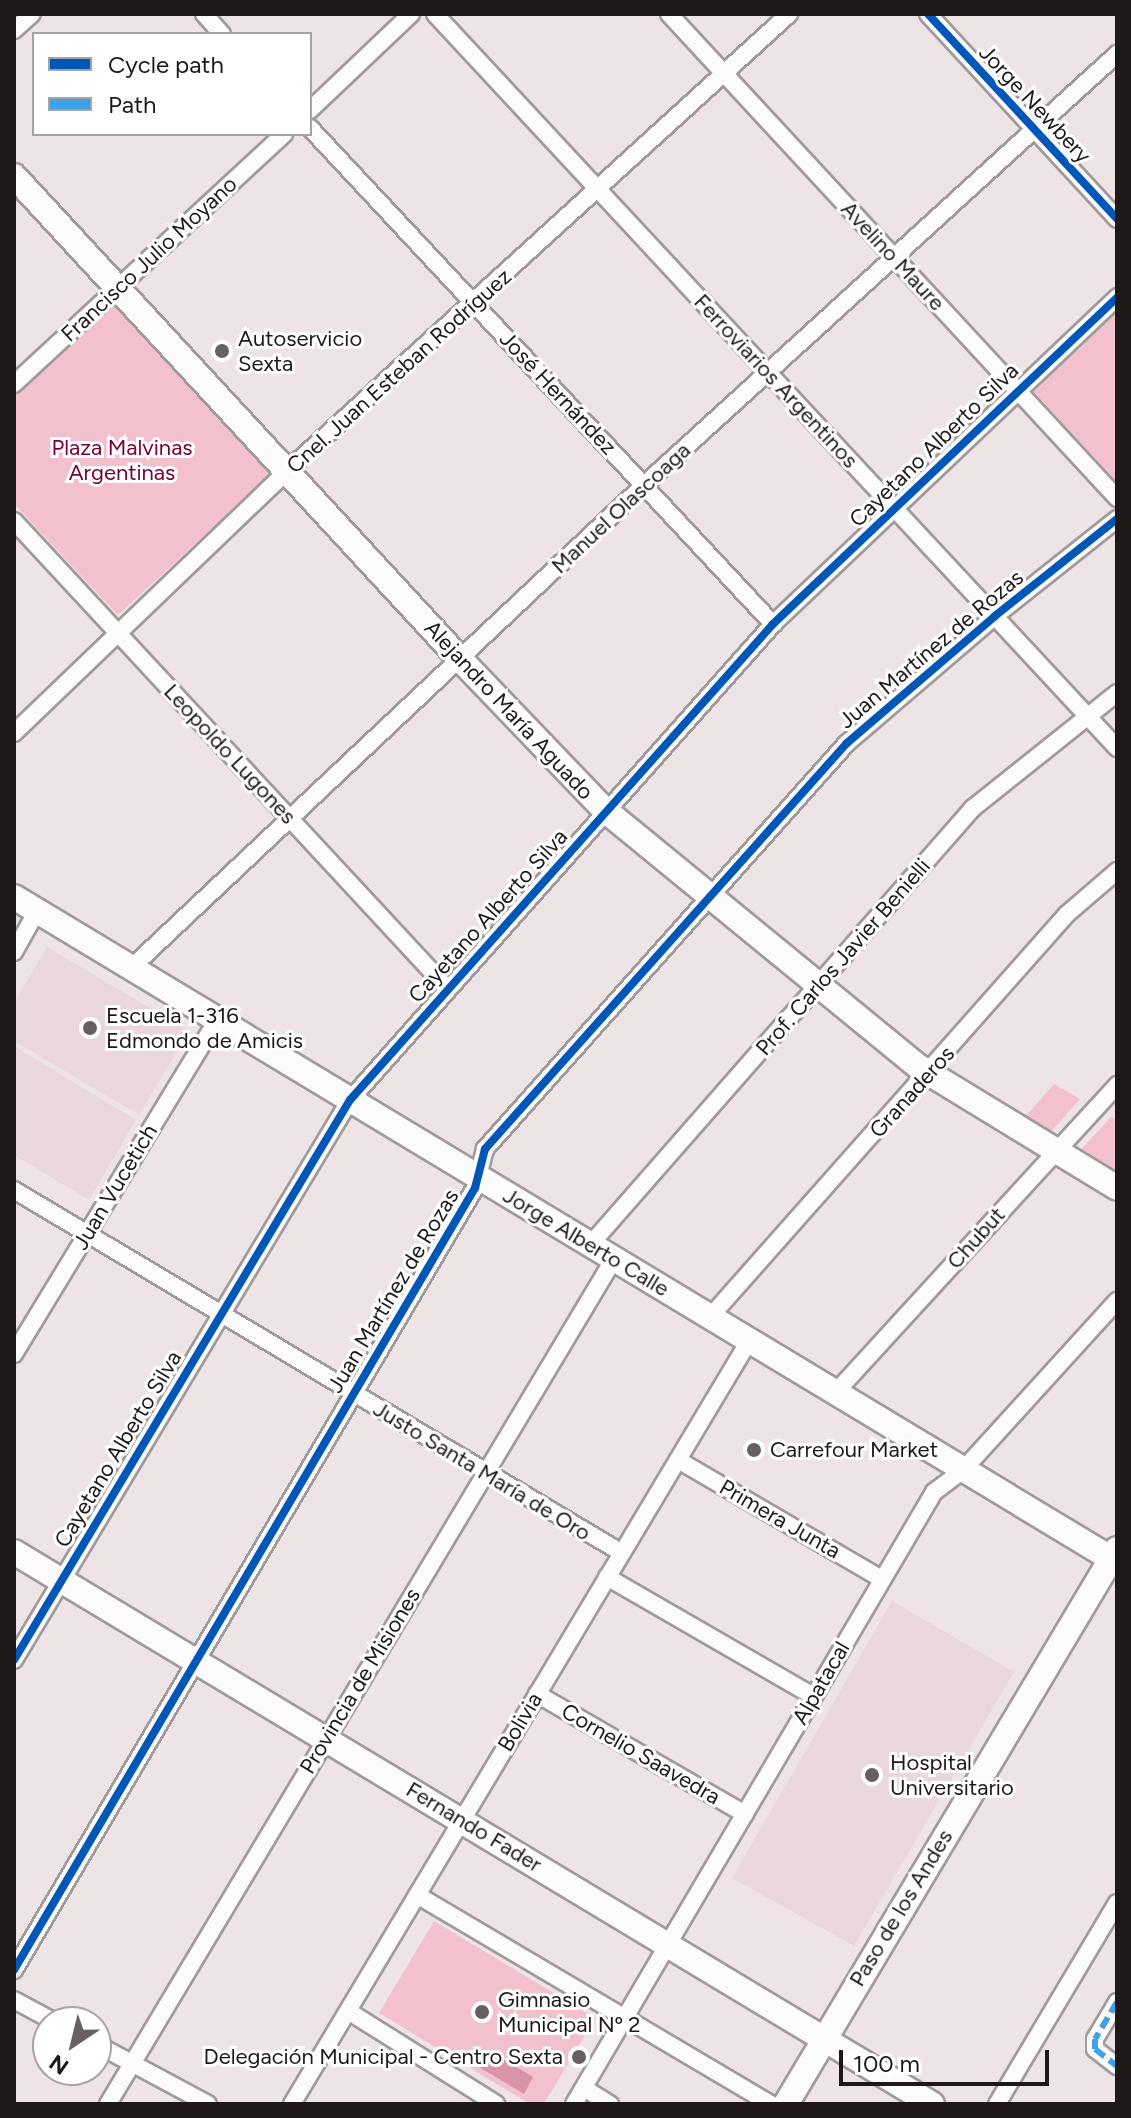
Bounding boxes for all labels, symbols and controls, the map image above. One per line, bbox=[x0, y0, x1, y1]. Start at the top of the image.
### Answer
legend bbox=[32, 32, 312, 136]
street label: Jorge Newbery bbox=[974, 39, 1096, 169]
text: Cycle path bbox=[108, 50, 224, 79]
text: Path bbox=[108, 90, 156, 119]
street label: Francisco Julio Moyano bbox=[56, 171, 242, 347]
street label: Avelino Maure bbox=[836, 196, 950, 316]
street label: Cnel. Juan Esteban Rodríguez bbox=[281, 263, 517, 479]
street label: Ferroviarios Argentinos bbox=[689, 289, 863, 473]
place label: Autoservicio Sexta bbox=[238, 325, 362, 376]
street label: José Hernández bbox=[494, 326, 622, 460]
marker: Autoservicio Sexta bbox=[213, 342, 231, 360]
street label: Cayetano Alberto Silva bbox=[844, 358, 1024, 532]
park label: Plaza Malvinas Argentinas bbox=[51, 434, 193, 486]
street label: Manuel Olascoaga bbox=[546, 437, 696, 579]
street label: Juan Martínez de Rozas bbox=[833, 564, 1029, 734]
street label: Alejandro María Aguado bbox=[419, 615, 599, 805]
street label: Leopoldo Lugones bbox=[158, 679, 302, 829]
street label: Cayetano Alberto Silva bbox=[403, 824, 573, 1008]
street label: Prof. Carlos Javier Benielli bbox=[750, 853, 936, 1061]
place label: Escuela 1-316 Edmondo de Amicis bbox=[106, 1002, 303, 1054]
marker: Escuela 1-316 Edmondo de Amicis bbox=[81, 1019, 99, 1037]
street label: Granaderos bbox=[864, 1041, 960, 1143]
street label: Juan Vucetich bbox=[67, 1120, 163, 1254]
street label: Jorge Alberto Calle bbox=[498, 1182, 674, 1302]
street label: Juan Martínez de Rozas bbox=[322, 1184, 464, 1398]
street label: Chubut bbox=[941, 1202, 1011, 1274]
street label: Cayetano Alberto Silva bbox=[49, 1346, 187, 1552]
street label: Justo Santa María de Oro bbox=[369, 1396, 595, 1546]
place label: Carrefour Market bbox=[770, 1437, 938, 1463]
marker: Carrefour Market bbox=[745, 1441, 763, 1459]
street label: Primera Junta bbox=[715, 1474, 845, 1564]
street label: Provincia de Misiones bbox=[294, 1583, 426, 1779]
street label: Alpatacal bbox=[787, 1637, 855, 1729]
street label: Bolivia bbox=[492, 1688, 548, 1756]
street label: Cornelio Saavedra bbox=[557, 1698, 725, 1810]
place label: Hospital Universitario bbox=[890, 1749, 1014, 1800]
marker: Hospital Universitario bbox=[861, 1764, 883, 1786]
street label: Fernando Fader bbox=[401, 1776, 547, 1878]
street label: Paso de los Andes bbox=[844, 1825, 958, 1991]
place label: Gimnasio Municipal Nº 2 bbox=[498, 1986, 641, 2038]
marker: Gimnasio Municipal Nº 2 bbox=[473, 2003, 491, 2021]
north arrow bbox=[32, 2006, 112, 2086]
scale bar bbox=[843, 2034, 1053, 2084]
place label: Delegación Municipal - Centro Sexta bbox=[204, 2044, 563, 2070]
text: N bbox=[44, 2048, 74, 2080]
marker: Delegación Municipal - Centro Sexta bbox=[570, 2048, 588, 2066]
text: 100 m bbox=[853, 2049, 920, 2078]

